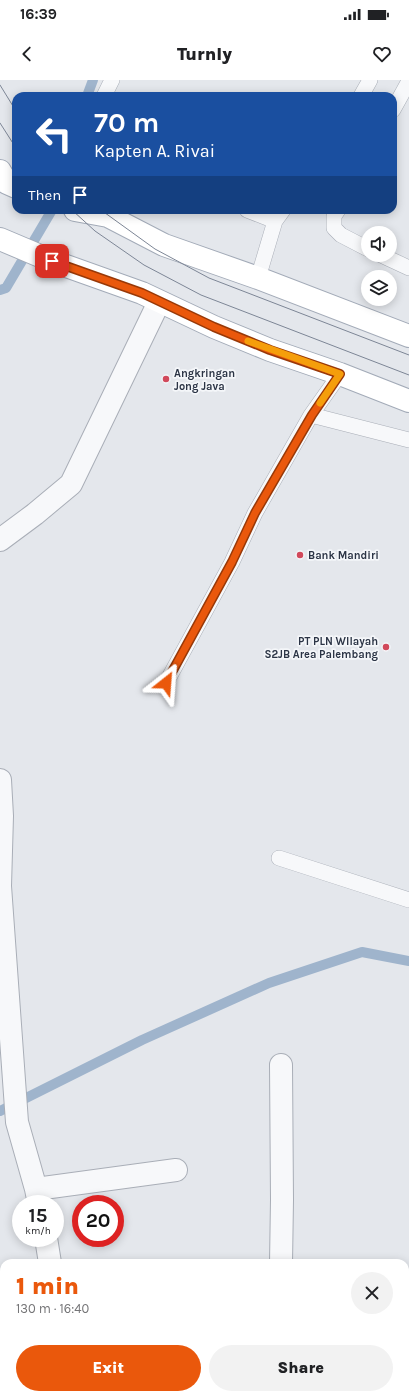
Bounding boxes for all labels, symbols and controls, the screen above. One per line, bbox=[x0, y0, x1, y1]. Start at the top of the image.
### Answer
text: 16:39 bbox=[20, 5, 57, 23]
icon: back bbox=[16, 43, 38, 65]
text: Turnly bbox=[177, 43, 232, 65]
icon: heart bbox=[371, 43, 393, 65]
text: 70 m bbox=[94, 106, 159, 139]
icon: left bbox=[28, 108, 80, 160]
text: Kapten A. Rivai bbox=[94, 140, 215, 162]
icon: arrive bbox=[69, 184, 91, 206]
text: Then bbox=[28, 186, 61, 204]
map controls bbox=[361, 226, 397, 306]
button: sound bbox=[361, 226, 397, 262]
pin bbox=[35, 244, 69, 278]
icon: arrive bbox=[41, 250, 63, 272]
button: layers bbox=[361, 270, 397, 306]
place label: Angkringan Jong Java bbox=[174, 367, 235, 393]
marker: Angkringan Jong Java bbox=[161, 374, 171, 384]
place label: Bank Mandiri bbox=[308, 549, 379, 562]
marker: Bank Mandiri bbox=[295, 550, 305, 560]
place label: PT PLN WIlayah S2JB Area Palembang bbox=[264, 635, 379, 661]
marker: PT PLN WIlayah S2JB Area Palembang bbox=[381, 642, 391, 652]
position arrow bbox=[145, 662, 187, 704]
speed limit sign: 20 bbox=[72, 1195, 124, 1247]
text: 15 bbox=[29, 1204, 47, 1227]
text: km/h bbox=[25, 1225, 51, 1237]
text: 1 min bbox=[16, 1272, 79, 1300]
button: close bbox=[351, 1272, 393, 1314]
text: 130 m · 16:40 bbox=[16, 1301, 89, 1316]
button: Exit bbox=[16, 1345, 201, 1391]
button: Share bbox=[209, 1345, 393, 1391]

